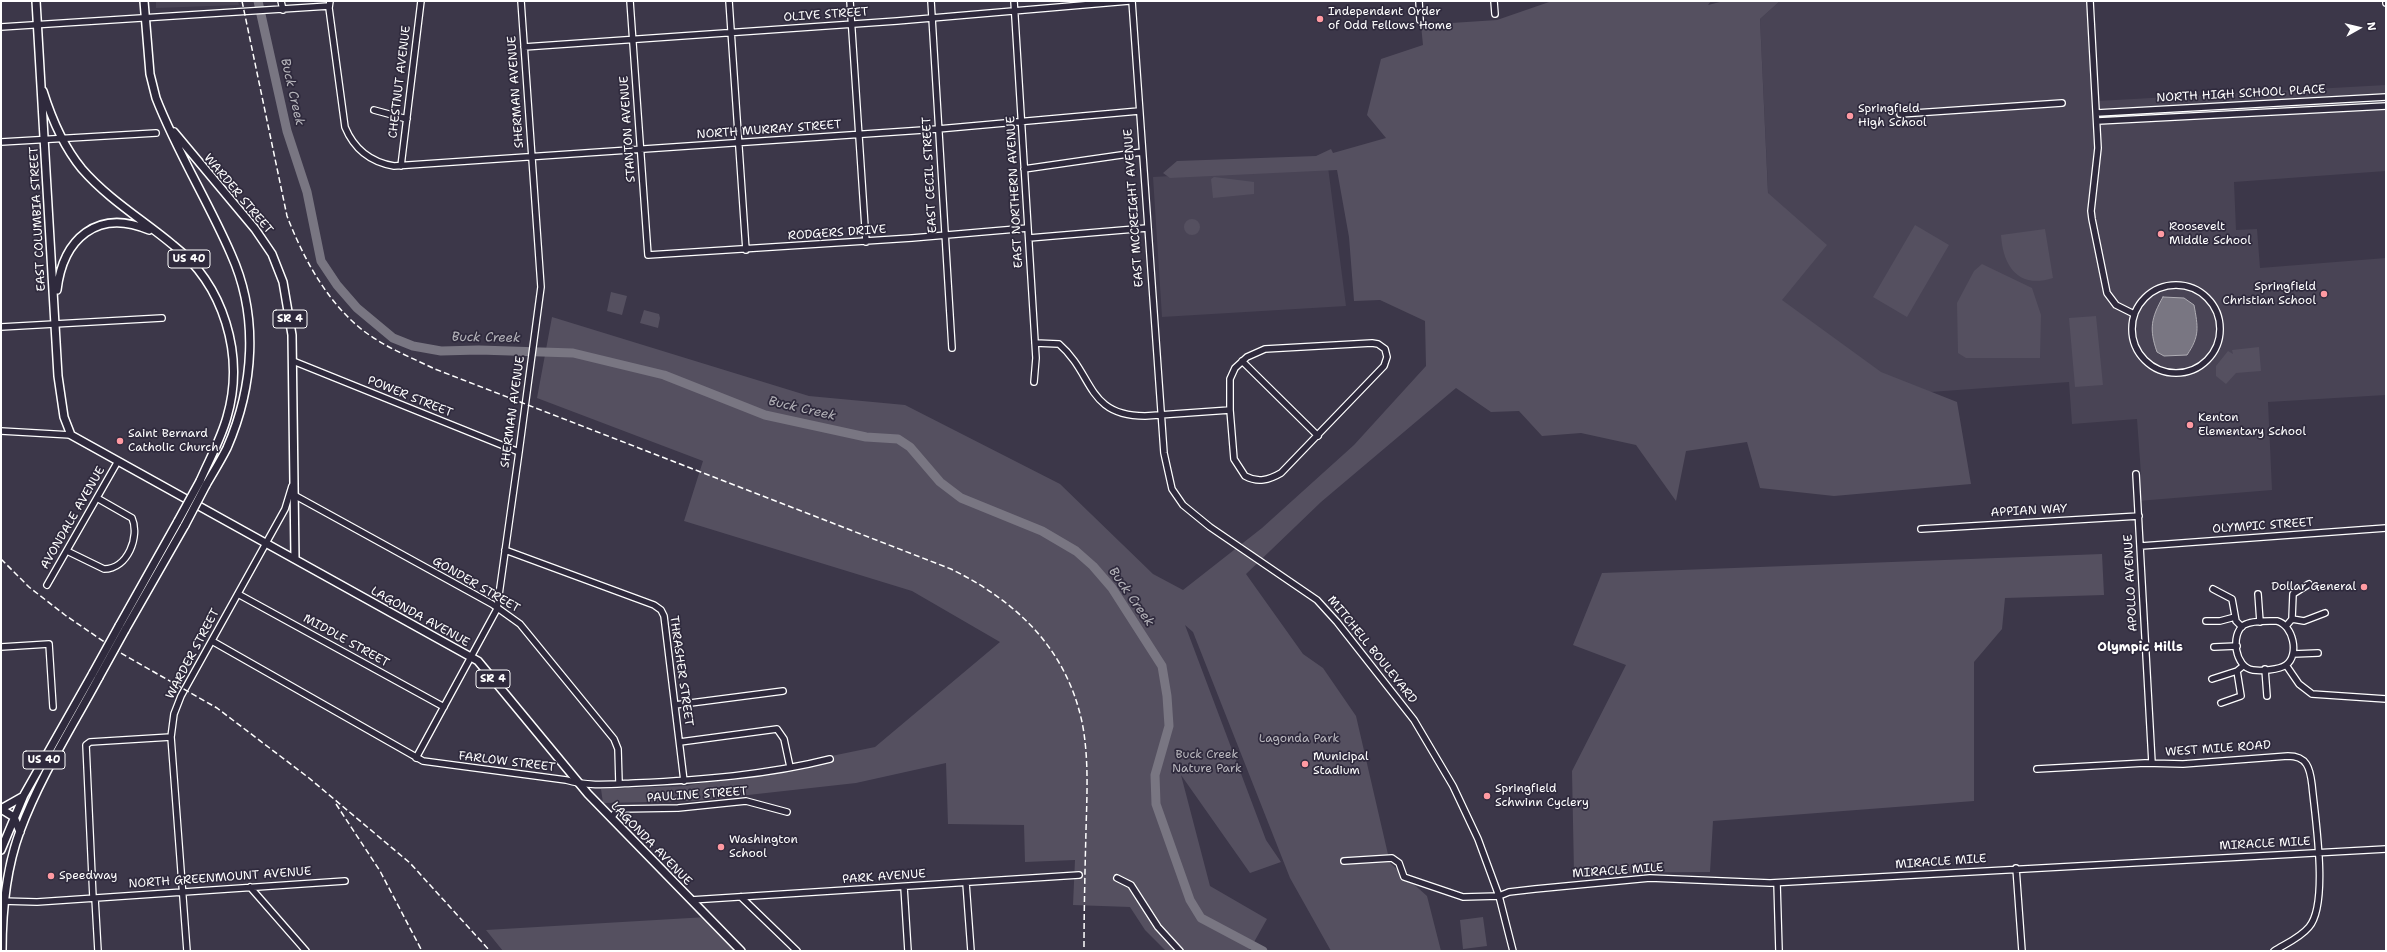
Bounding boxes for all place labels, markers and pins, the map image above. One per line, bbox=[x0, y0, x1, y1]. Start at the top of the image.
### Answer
place label: Independent Order of Odd Fellows Home bbox=[1328, 5, 1452, 33]
marker: Independent Order of Odd Fellows Home bbox=[1315, 14, 1325, 24]
place label: Springfield High School bbox=[1858, 102, 1927, 130]
marker: Springfield High School bbox=[1845, 111, 1855, 121]
place label: Roosevelt Middle School bbox=[2169, 220, 2251, 248]
marker: Roosevelt Middle School bbox=[2156, 229, 2166, 239]
place label: Springfield Christian School bbox=[2223, 280, 2316, 308]
marker: Springfield Christian School bbox=[2319, 289, 2329, 299]
place label: Kenton Elementary School bbox=[2198, 411, 2306, 439]
marker: Kenton Elementary School bbox=[2185, 420, 2195, 430]
place label: Saint Bernard Catholic Church bbox=[128, 427, 219, 455]
marker: Saint Bernard Catholic Church bbox=[115, 436, 125, 446]
place label: Dollar General bbox=[2271, 580, 2356, 594]
marker: Dollar General bbox=[2359, 582, 2369, 592]
place label: Municipal Stadium bbox=[1313, 750, 1369, 778]
marker: Municipal Stadium bbox=[1300, 759, 1310, 769]
place label: Springfield Schwinn Cyclery bbox=[1495, 782, 1589, 810]
marker: Springfield Schwinn Cyclery bbox=[1482, 791, 1492, 801]
place label: Washington School bbox=[729, 833, 798, 861]
marker: Washington School bbox=[716, 842, 726, 852]
place label: Speedway bbox=[59, 869, 117, 883]
marker: Speedway bbox=[46, 871, 56, 881]

